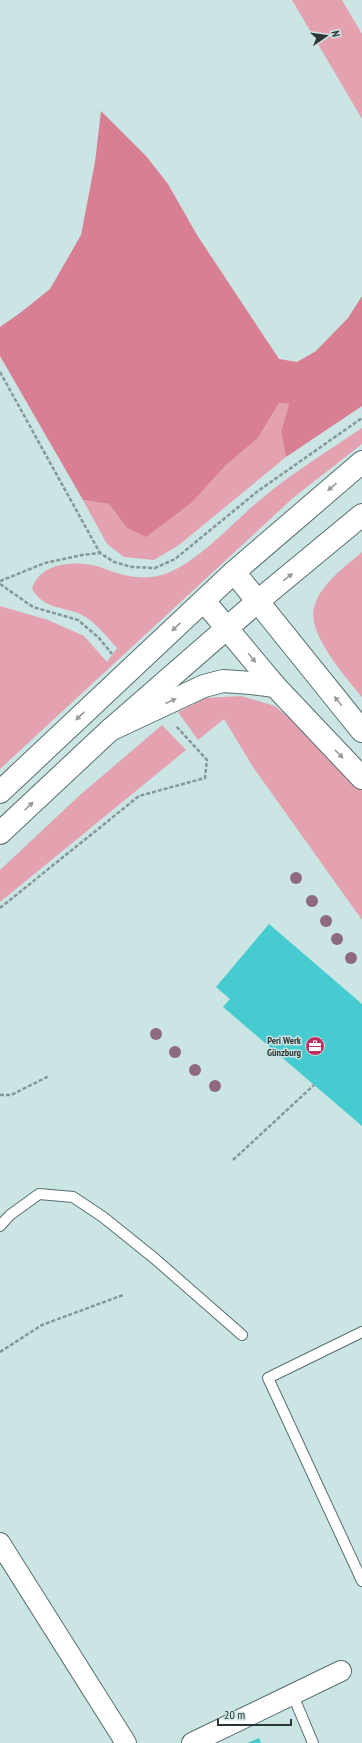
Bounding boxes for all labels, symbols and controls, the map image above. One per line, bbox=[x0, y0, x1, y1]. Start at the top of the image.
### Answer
north arrow bbox=[306, 16, 346, 56]
text: N bbox=[328, 29, 343, 38]
one-way arrow bbox=[327, 483, 337, 492]
one-way arrow bbox=[283, 572, 293, 581]
one-way arrow bbox=[171, 622, 180, 631]
one-way arrow bbox=[247, 653, 256, 664]
one-way arrow bbox=[333, 695, 342, 706]
one-way arrow bbox=[165, 698, 177, 704]
one-way arrow bbox=[75, 711, 85, 721]
one-way arrow bbox=[335, 749, 344, 759]
one-way arrow bbox=[24, 802, 33, 811]
place label: Peri Werk Günzburg bbox=[267, 1034, 302, 1059]
office icon: Peri Werk Günzburg bbox=[304, 1035, 326, 1057]
scale bar bbox=[218, 1701, 291, 1727]
text: 20 m bbox=[224, 1707, 245, 1722]

